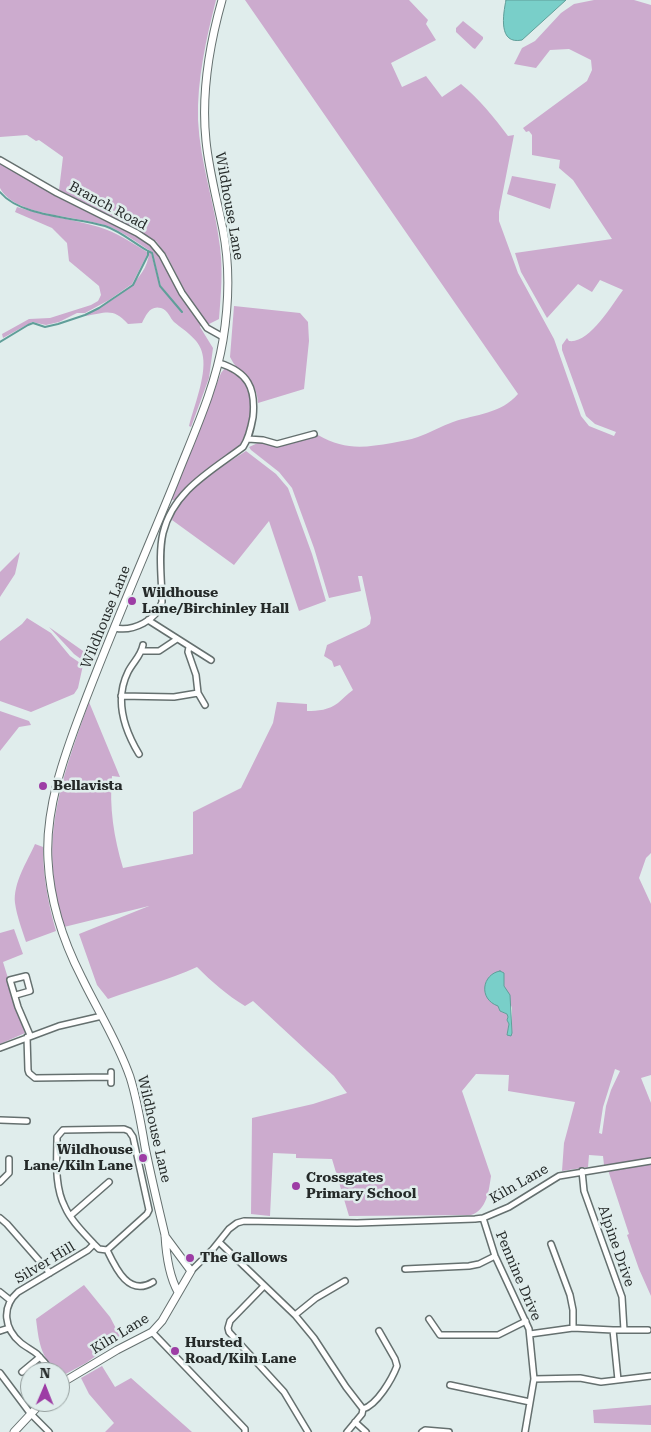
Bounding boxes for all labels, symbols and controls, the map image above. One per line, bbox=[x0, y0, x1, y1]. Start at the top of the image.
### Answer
street label: Wildhouse Lane bbox=[211, 151, 247, 261]
street label: Branch Road bbox=[66, 178, 150, 234]
street label: Wildhouse Lane bbox=[78, 563, 134, 671]
place label: Wildhouse Lane/Birchinley Hall bbox=[142, 585, 289, 618]
marker: Wildhouse Lane/Birchinley Hall bbox=[126, 595, 138, 607]
place label: Bellavista bbox=[53, 778, 123, 794]
marker: Bellavista bbox=[37, 780, 49, 792]
street label: Wildhouse Lane bbox=[134, 1074, 174, 1184]
place label: Wildhouse Lane/Kiln Lane bbox=[24, 1142, 133, 1174]
marker: Wildhouse Lane/Kiln Lane bbox=[137, 1152, 149, 1164]
street label: Kiln Lane bbox=[487, 1161, 551, 1207]
place label: Crossgates Primary School bbox=[306, 1170, 416, 1202]
marker: Crossgates Primary School bbox=[290, 1180, 302, 1192]
street label: Alpine Drive bbox=[594, 1203, 638, 1289]
street label: Pennine Drive bbox=[492, 1229, 544, 1323]
street label: Silver Hill bbox=[12, 1239, 78, 1287]
place label: The Gallows bbox=[200, 1250, 288, 1266]
marker: The Gallows bbox=[184, 1252, 196, 1264]
street label: Kiln Lane bbox=[88, 1310, 152, 1358]
place label: Hursted Road/Kiln Lane bbox=[185, 1335, 296, 1368]
marker: Hursted Road/Kiln Lane bbox=[169, 1345, 181, 1357]
north arrow bbox=[20, 1362, 70, 1412]
text: N bbox=[40, 1365, 51, 1381]

